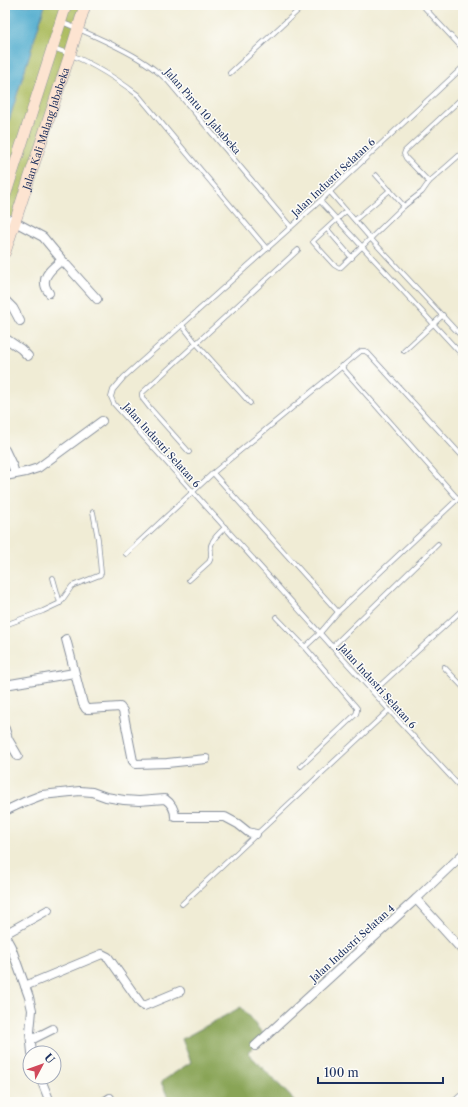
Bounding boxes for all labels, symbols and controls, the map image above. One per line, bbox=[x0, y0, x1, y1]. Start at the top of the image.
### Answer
street label: Jalan Pintu 10 Jababeka bbox=[160, 64, 244, 158]
street label: Jalan Kali Malang Jababeka bbox=[19, 65, 72, 193]
street label: Jalan Industri Selatan 6 bbox=[287, 135, 378, 221]
street label: Jalan Industri Selatan 6 bbox=[119, 399, 203, 490]
street label: Jalan Industri Selatan 6 bbox=[335, 640, 419, 731]
street label: Jalan Industri Selatan 4 bbox=[306, 902, 397, 986]
north arrow bbox=[22, 1045, 62, 1085]
text: U bbox=[41, 1050, 58, 1066]
scale bar bbox=[318, 1059, 443, 1085]
text: 100 m bbox=[324, 1065, 359, 1080]

